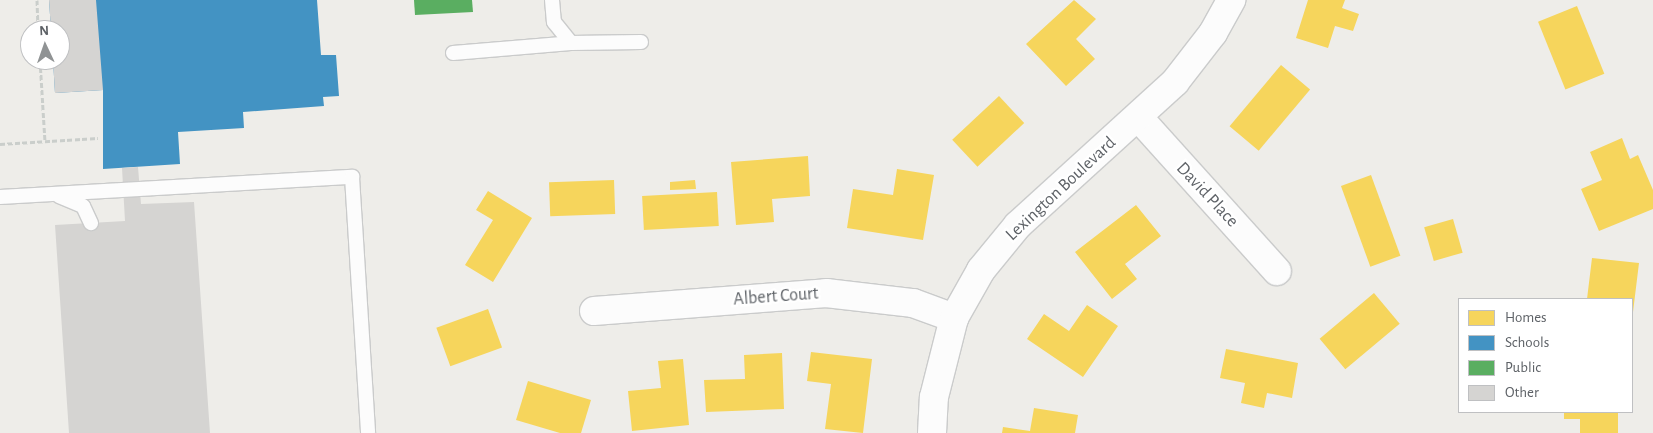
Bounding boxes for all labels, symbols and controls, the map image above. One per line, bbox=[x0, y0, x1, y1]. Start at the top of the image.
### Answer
north arrow bbox=[20, 20, 70, 70]
text: N bbox=[39, 24, 49, 38]
street label: Lexington Boulevard bbox=[1001, 132, 1121, 246]
street label: David Place bbox=[1171, 158, 1243, 232]
street label: Albert Court bbox=[733, 283, 819, 311]
legend bbox=[1458, 298, 1633, 413]
text: Homes bbox=[1505, 310, 1547, 325]
text: Schools bbox=[1505, 335, 1549, 350]
text: Public bbox=[1505, 360, 1541, 375]
text: Other bbox=[1505, 385, 1539, 400]

